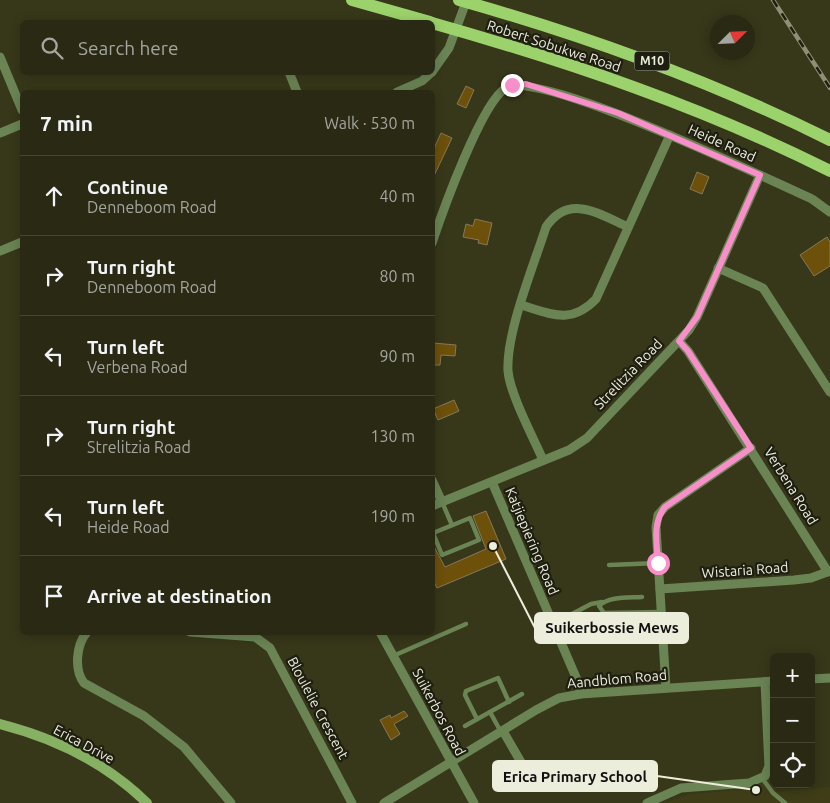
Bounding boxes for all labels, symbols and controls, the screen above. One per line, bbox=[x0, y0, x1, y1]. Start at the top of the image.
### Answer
north arrow bbox=[710, 15, 755, 60]
street label: Robert Sobukwe Road bbox=[485, 17, 623, 75]
search box bbox=[20, 20, 435, 75]
icon: search bbox=[38, 34, 66, 62]
text: Search here bbox=[78, 37, 178, 59]
road number: M10 bbox=[634, 51, 670, 70]
route end bbox=[501, 74, 524, 97]
text: 7 min bbox=[40, 111, 93, 135]
text: Walk · 530 m bbox=[324, 114, 415, 132]
street label: Heide Road bbox=[686, 121, 758, 165]
text: Continue bbox=[87, 176, 168, 198]
icon: ahead bbox=[40, 182, 68, 210]
text: 40 m bbox=[379, 187, 415, 205]
text: Denneboom Road bbox=[87, 198, 217, 216]
text: Turn right bbox=[87, 256, 175, 278]
icon: right bbox=[40, 262, 68, 290]
text: 80 m bbox=[379, 267, 415, 285]
text: Denneboom Road bbox=[87, 278, 217, 296]
text: Turn left bbox=[87, 336, 165, 358]
street label: Strelitzia Road bbox=[591, 336, 665, 412]
icon: left bbox=[40, 342, 68, 370]
text: 90 m bbox=[379, 347, 415, 365]
text: Verbena Road bbox=[87, 358, 188, 376]
text: Turn right bbox=[87, 416, 175, 438]
icon: right bbox=[40, 422, 68, 450]
text: 130 m bbox=[370, 427, 415, 445]
text: Strelitzia Road bbox=[87, 438, 191, 456]
street label: Verbena Road bbox=[761, 444, 821, 528]
street label: Katjiepiering Road bbox=[502, 485, 562, 597]
text: Turn left bbox=[87, 496, 165, 518]
icon: left bbox=[40, 502, 68, 530]
text: 190 m bbox=[370, 507, 415, 525]
text: Heide Road bbox=[87, 518, 170, 536]
route start bbox=[647, 552, 670, 575]
street label: Wistaria Road bbox=[701, 559, 789, 581]
icon: arrive bbox=[40, 582, 68, 610]
text: Arrive at destination bbox=[87, 585, 272, 607]
callout: Suikerbossie Mews bbox=[535, 613, 688, 643]
text: Suikerbossie Mews bbox=[545, 619, 679, 636]
map controls bbox=[770, 653, 815, 788]
button: + bbox=[770, 653, 815, 698]
street label: Bloulelie Crescent bbox=[284, 654, 352, 762]
street label: Suikerbos Road bbox=[409, 666, 469, 758]
street label: Aandblom Road bbox=[566, 667, 668, 691]
button: − bbox=[770, 698, 815, 743]
street label: Erica Drive bbox=[51, 721, 117, 767]
button: locate bbox=[770, 743, 815, 788]
callout: Erica Primary School bbox=[493, 761, 657, 791]
text: Erica Primary School bbox=[503, 768, 648, 785]

